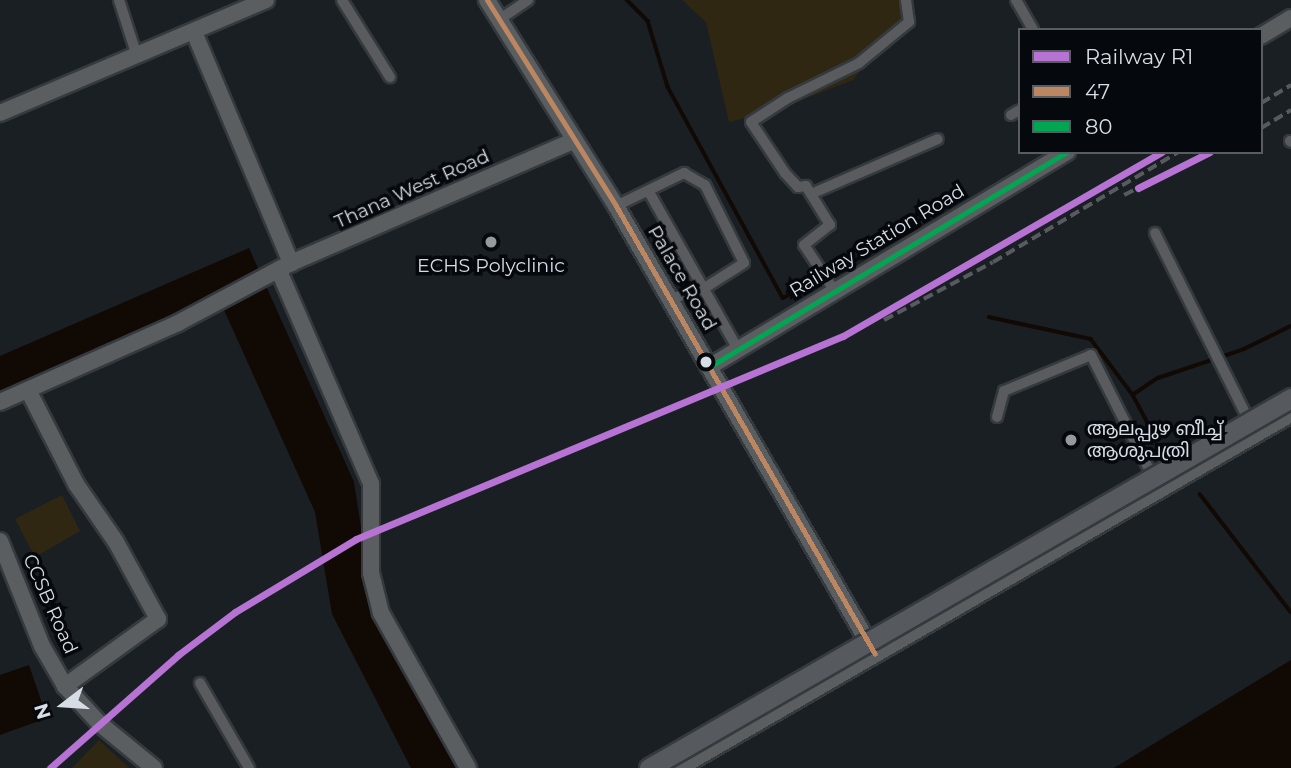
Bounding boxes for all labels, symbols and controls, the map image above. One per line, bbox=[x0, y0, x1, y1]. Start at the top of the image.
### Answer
legend bbox=[1018, 28, 1263, 154]
text: Railway R1 bbox=[1085, 44, 1193, 69]
text: 47 bbox=[1085, 79, 1110, 104]
text: 80 bbox=[1085, 114, 1112, 139]
street label: Thana West Road bbox=[331, 145, 493, 233]
street label: Railway Station Road bbox=[785, 180, 969, 302]
street label: Palace Road bbox=[643, 221, 721, 335]
marker: ECHS Polyclinic bbox=[481, 232, 501, 252]
place label: ECHS Polyclinic bbox=[417, 255, 565, 277]
unlabelled marker bbox=[699, 355, 713, 369]
place label: ആലപ്പുഴ ബീച്ച് ആശുപത്രി bbox=[1087, 418, 1223, 462]
marker: ആലപ്പുഴ ബീച്ച് ആശുപത്രി bbox=[1061, 430, 1081, 450]
street label: CCSB Road bbox=[18, 551, 82, 657]
north arrow bbox=[28, 670, 98, 740]
text: N bbox=[29, 701, 56, 722]

